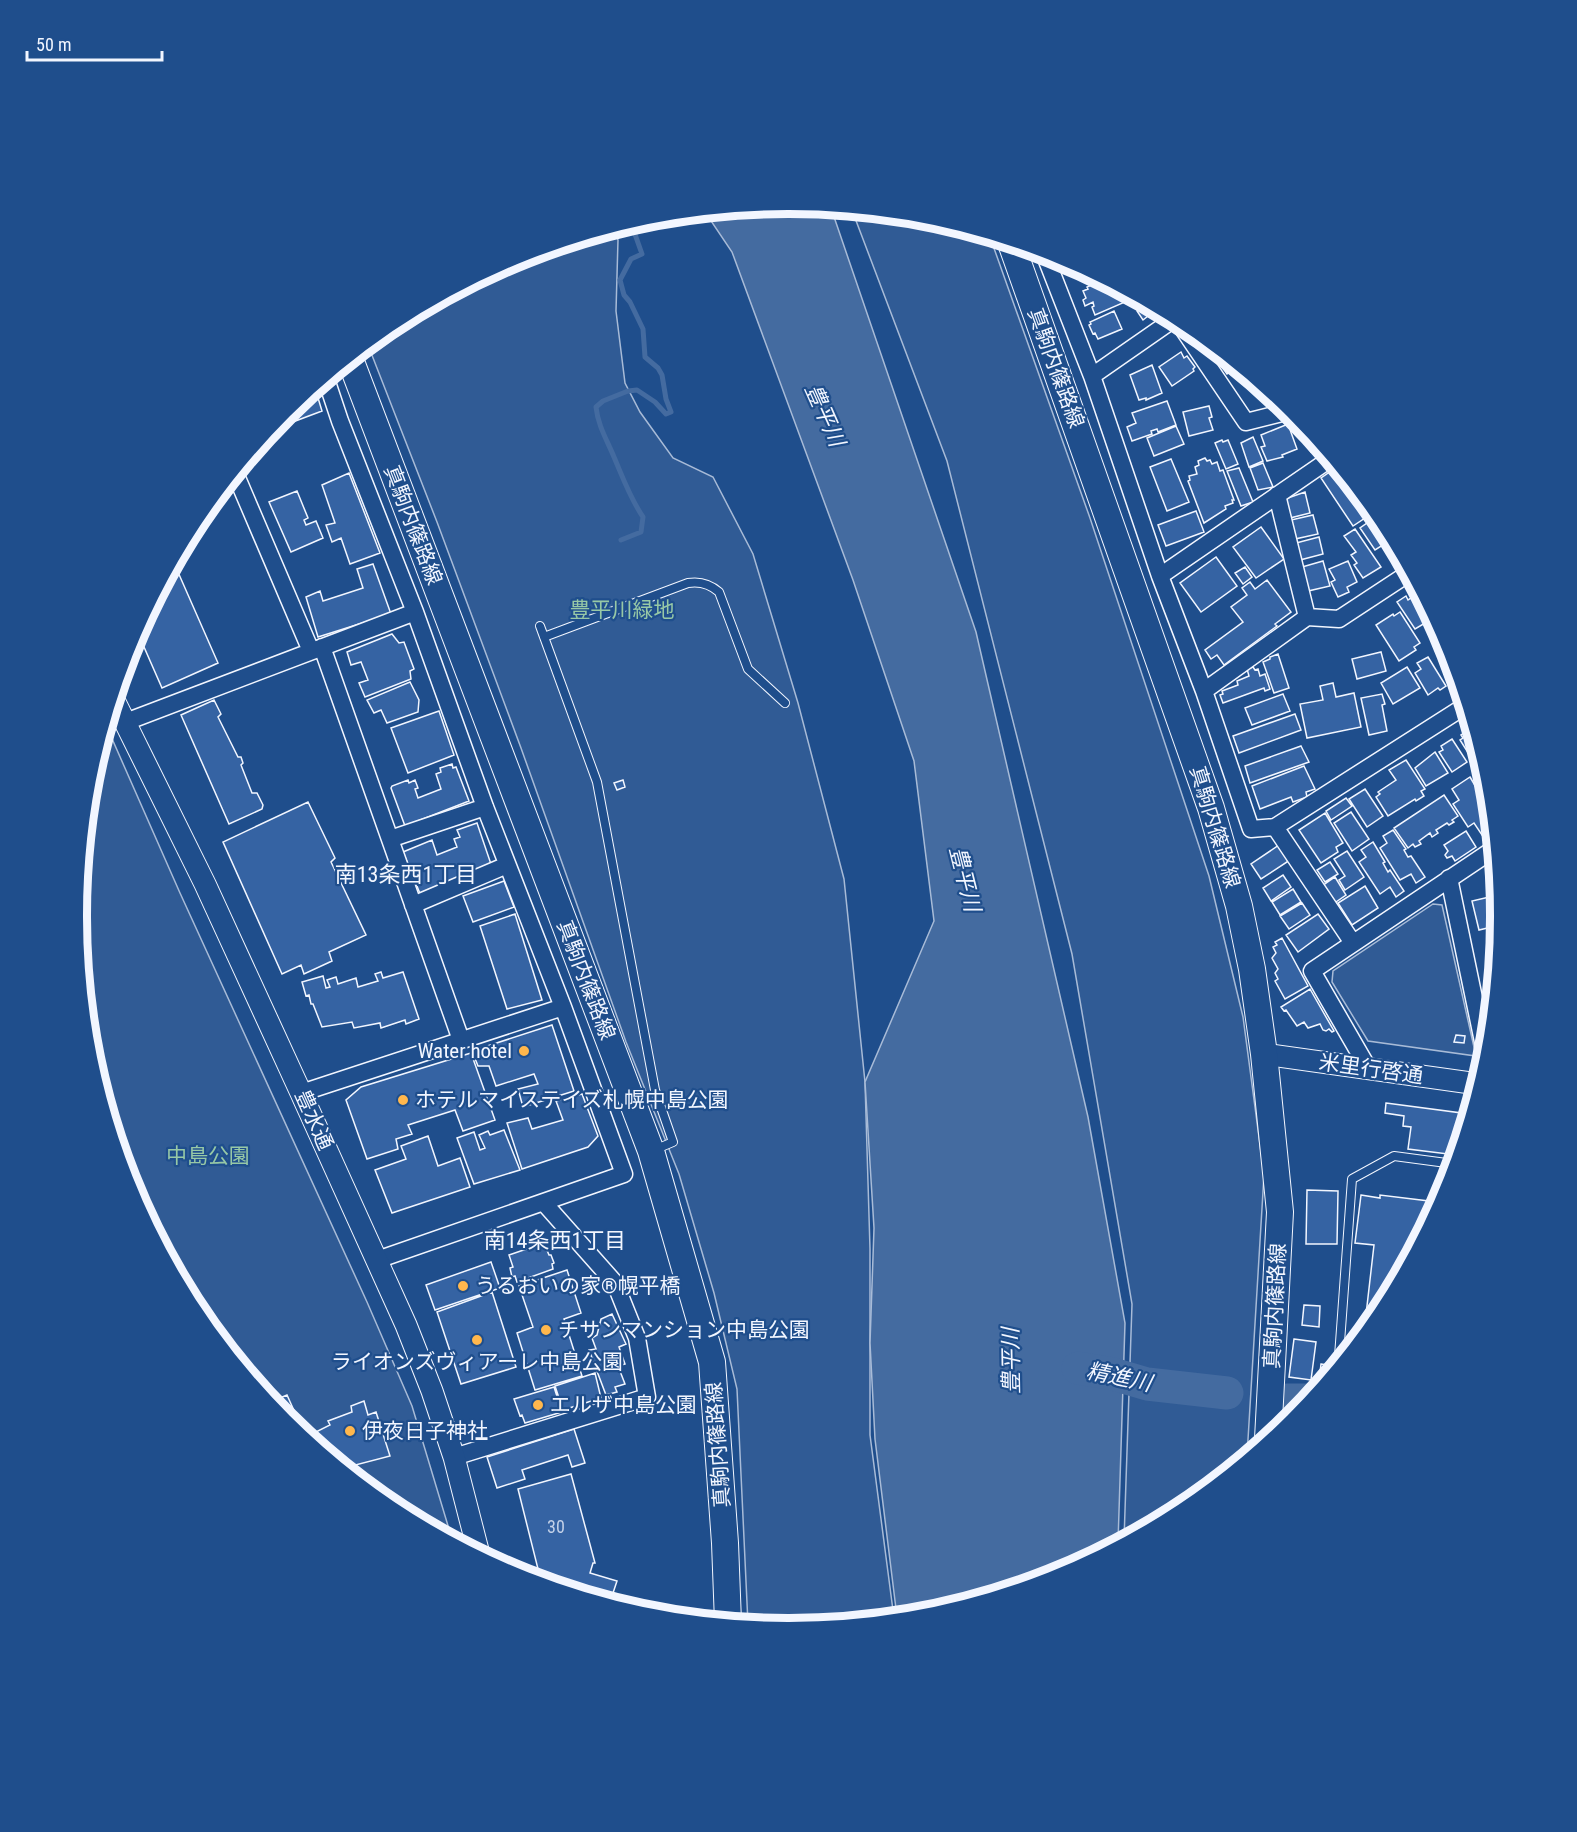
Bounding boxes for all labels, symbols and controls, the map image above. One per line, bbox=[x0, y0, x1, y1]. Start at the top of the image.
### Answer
scale bar bbox=[27, 24, 162, 62]
text: 50 m bbox=[36, 34, 71, 55]
street label: 真駒内篠路線 bbox=[1023, 305, 1089, 431]
water label: 豊平川 bbox=[800, 380, 851, 452]
street label: 真駒内篠路線 bbox=[379, 462, 447, 588]
park label: 豊平川緑地 bbox=[570, 598, 675, 622]
street label: 真駒内篠路線 bbox=[1185, 763, 1245, 891]
water label: 豊平川 bbox=[945, 844, 986, 916]
district label: 南13条西1丁目 bbox=[335, 862, 477, 887]
street label: 真駒内篠路線 bbox=[552, 917, 620, 1043]
place label: Water hotel bbox=[417, 1039, 512, 1063]
marker: Water hotel bbox=[517, 1044, 531, 1058]
street label: 米里行啓通 bbox=[1317, 1050, 1425, 1088]
street label: 豊水通 bbox=[290, 1086, 338, 1154]
place label: ホテルマイステイズ札幌中島公園 bbox=[415, 1088, 729, 1112]
marker: ホテルマイステイズ札幌中島公園 bbox=[396, 1093, 410, 1107]
park label: 中島公園 bbox=[166, 1144, 250, 1168]
district label: 南14条西1丁目 bbox=[484, 1228, 626, 1253]
street label: 真駒内篠路線 bbox=[1260, 1242, 1290, 1370]
place label: うるおいの家®幌平橋 bbox=[475, 1274, 681, 1298]
marker: うるおいの家®幌平橋 bbox=[456, 1279, 470, 1293]
place label: チサンマンション中島公園 bbox=[558, 1318, 810, 1342]
marker: チサンマンション中島公園 bbox=[539, 1323, 553, 1337]
water label: 豊平川 bbox=[998, 1326, 1024, 1394]
marker: ライオンズヴィアーレ中島公園 bbox=[470, 1333, 484, 1347]
place label: ライオンズヴィアーレ中島公園 bbox=[331, 1350, 623, 1374]
water label: 精進川 bbox=[1084, 1358, 1156, 1397]
street label: 真駒内篠路線 bbox=[702, 1381, 734, 1509]
place label: エルザ中島公園 bbox=[550, 1393, 697, 1417]
marker: エルザ中島公園 bbox=[531, 1398, 545, 1412]
place label: 伊夜日子神社 bbox=[362, 1419, 488, 1443]
marker: 伊夜日子神社 bbox=[343, 1424, 357, 1438]
house number: 30 bbox=[547, 1516, 565, 1537]

